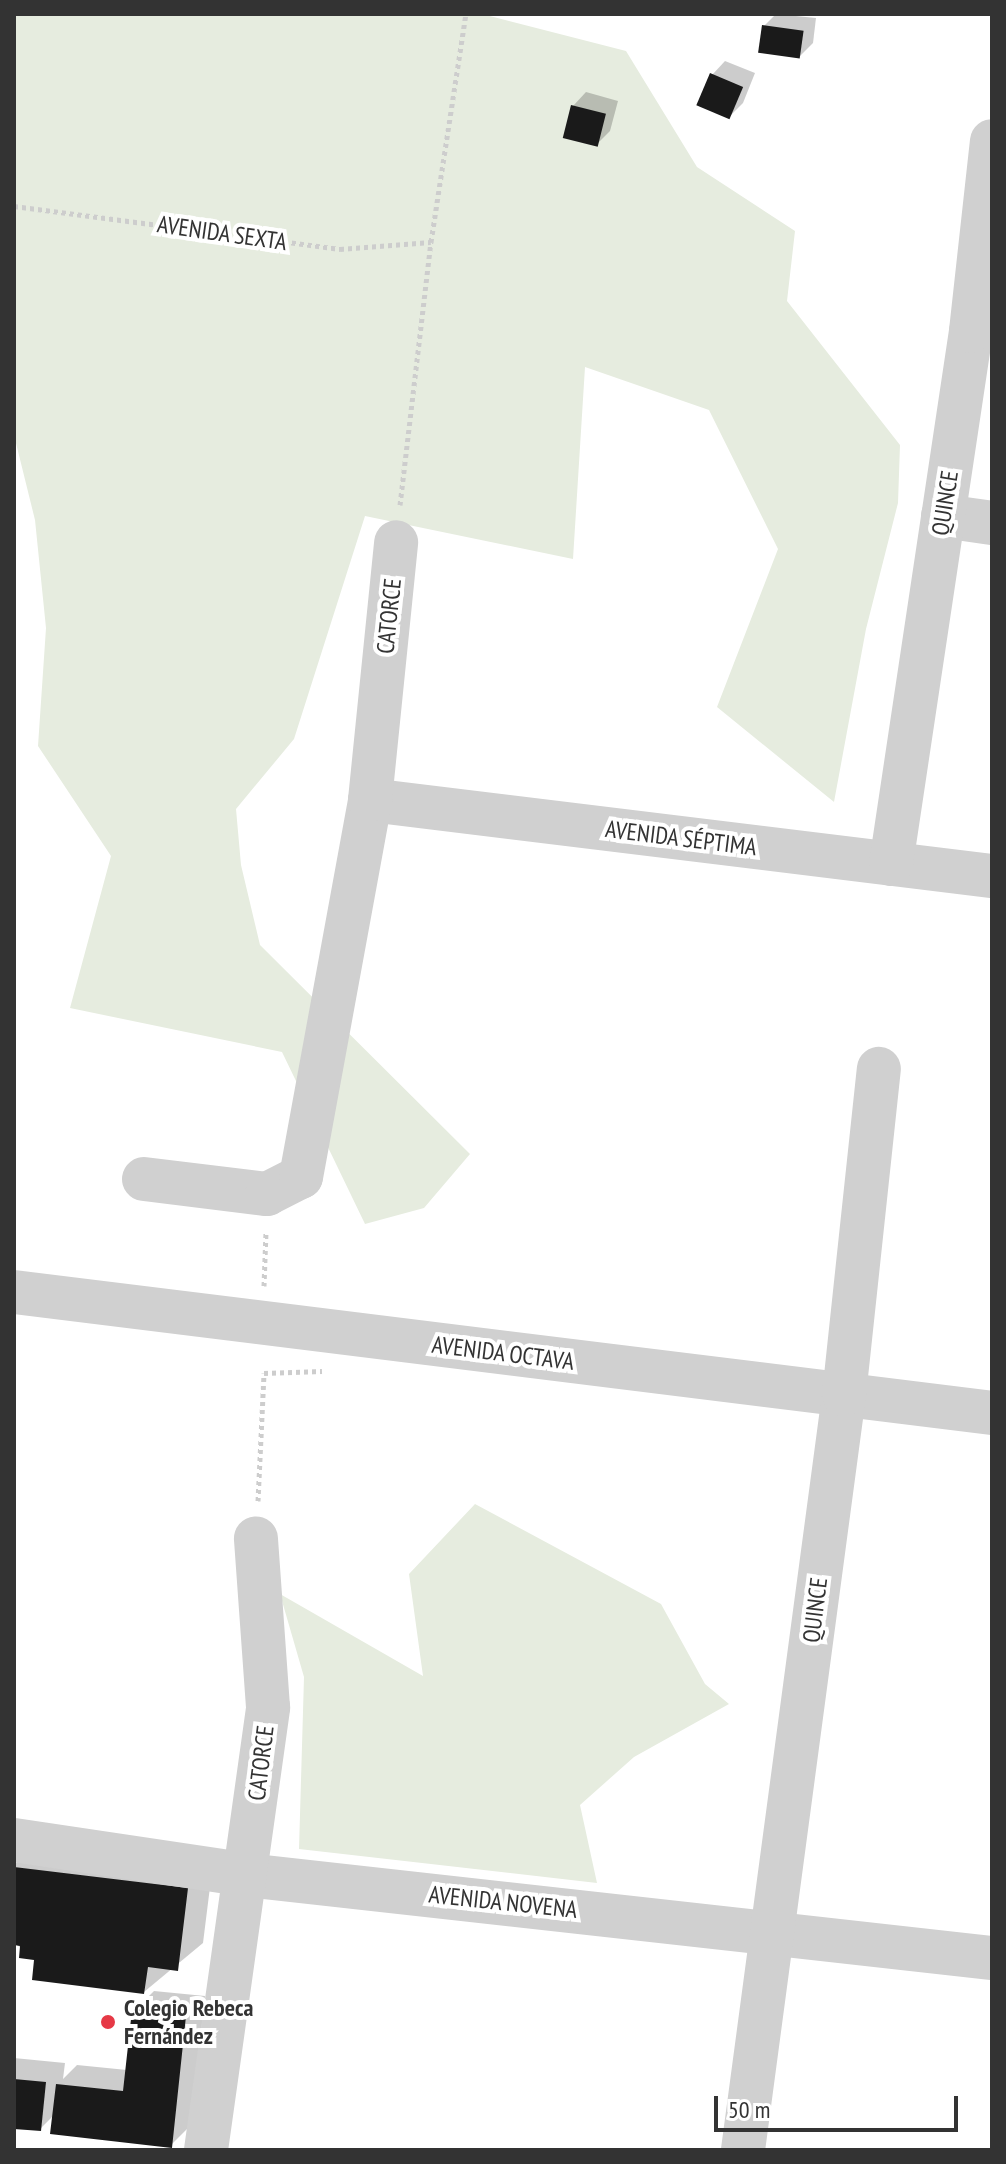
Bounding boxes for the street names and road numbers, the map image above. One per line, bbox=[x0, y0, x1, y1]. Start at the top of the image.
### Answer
street label: AVENIDA SEXTA bbox=[155, 210, 289, 256]
street label: QUINCE bbox=[926, 468, 964, 538]
street label: CATORCE bbox=[371, 577, 407, 655]
street label: AVENIDA SÉPTIMA bbox=[603, 814, 759, 862]
street label: AVENIDA OCTAVA bbox=[430, 1330, 576, 1376]
street label: QUINCE bbox=[797, 1576, 833, 1644]
street label: CATORCE bbox=[242, 1724, 280, 1802]
street label: AVENIDA NOVENA bbox=[427, 1880, 579, 1924]

